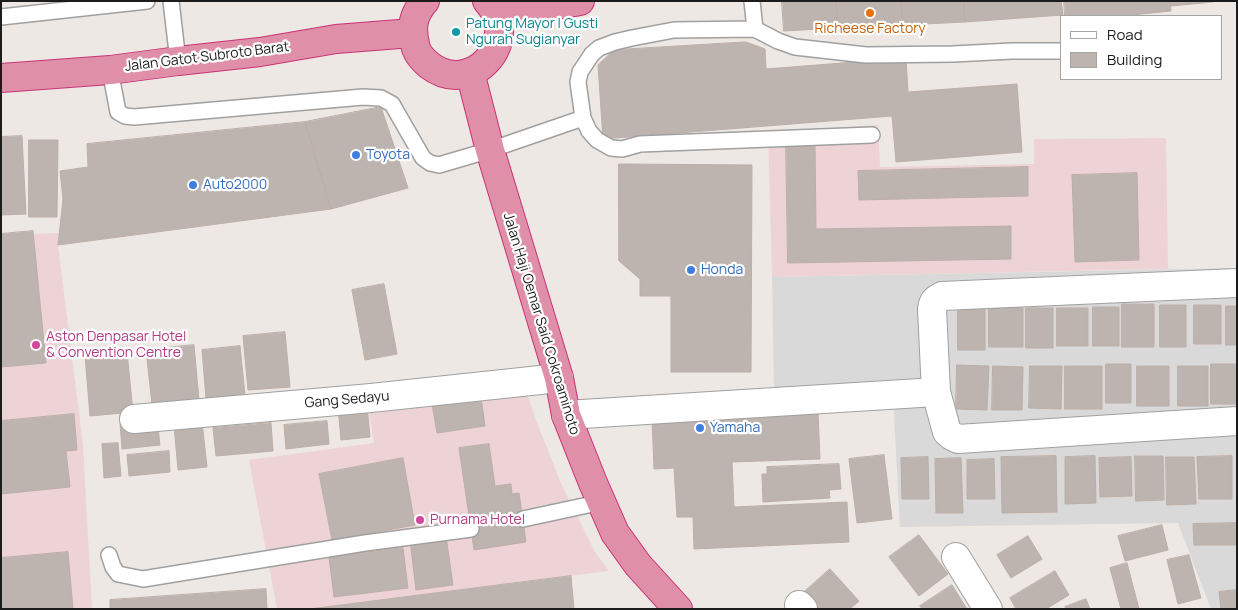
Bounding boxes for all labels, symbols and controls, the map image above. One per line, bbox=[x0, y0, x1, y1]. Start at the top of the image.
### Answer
marker: Richeese Factory bbox=[864, 7, 876, 19]
legend bbox=[1060, 15, 1223, 80]
place label: Patung Mayor I Gusti Ngurah Sugianyar bbox=[466, 16, 598, 48]
place label: Richeese Factory bbox=[814, 21, 926, 37]
text: Road bbox=[1107, 24, 1143, 45]
marker: Patung Mayor I Gusti Ngurah Sugianyar bbox=[450, 26, 462, 38]
street label: Jalan Gatot Subroto Barat bbox=[124, 39, 290, 75]
text: Building bbox=[1107, 49, 1162, 70]
place label: Toyota bbox=[366, 147, 410, 163]
marker: Toyota bbox=[350, 149, 362, 161]
place label: Auto2000 bbox=[203, 177, 267, 193]
marker: Auto2000 bbox=[187, 179, 199, 191]
street label: Jalan Haji Oemar Said Cokroaminoto bbox=[499, 211, 583, 437]
place label: Honda bbox=[701, 262, 743, 278]
marker: Honda bbox=[685, 264, 697, 276]
place label: Aston Denpasar Hotel & Convention Centre bbox=[46, 329, 186, 362]
marker: Aston Denpasar Hotel & Convention Centre bbox=[30, 339, 42, 351]
street label: Gang Sedayu bbox=[304, 388, 390, 412]
place label: Yamaha bbox=[710, 420, 760, 436]
marker: Yamaha bbox=[694, 422, 706, 434]
place label: Purnama Hotel bbox=[430, 512, 525, 528]
marker: Purnama Hotel bbox=[414, 514, 426, 526]

